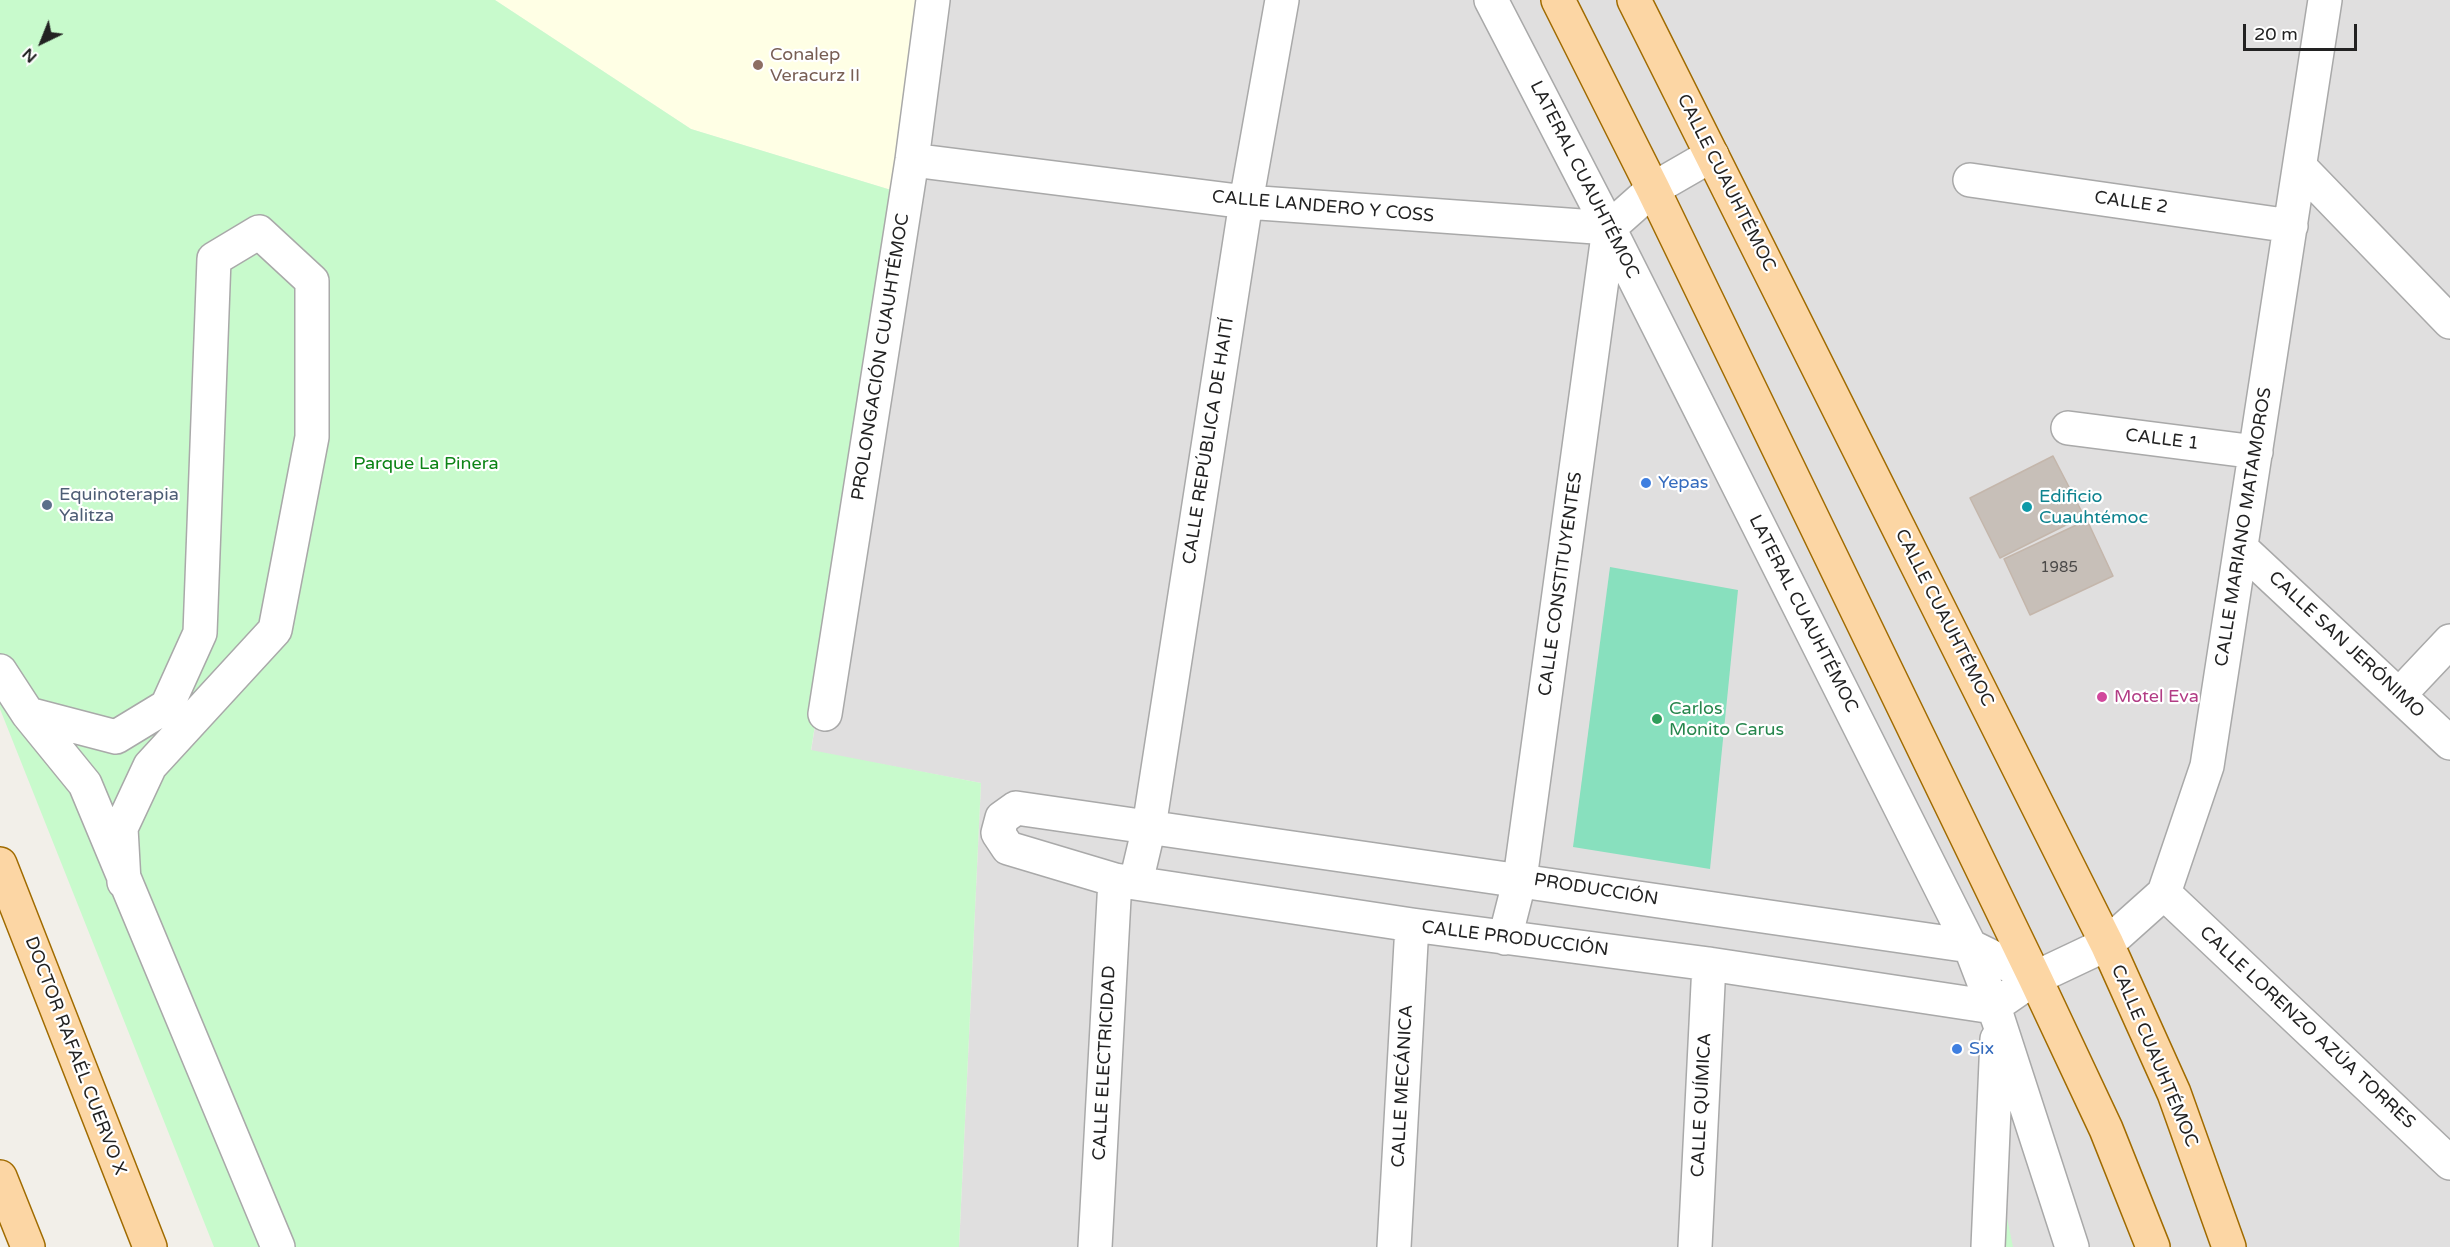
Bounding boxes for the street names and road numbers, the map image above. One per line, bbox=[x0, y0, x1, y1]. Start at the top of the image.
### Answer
street label: LATERAL CUAUHTÉMOC bbox=[1525, 77, 1643, 283]
street label: CALLE CUAUHTÉMOC bbox=[1672, 91, 1780, 275]
street label: CALLE LANDERO Y COSS bbox=[1211, 187, 1435, 227]
street label: CALLE 2 bbox=[2093, 187, 2169, 219]
street label: PROLONGACIÓN CUAUHTÉMOC bbox=[848, 212, 914, 502]
street label: CALLE REPÚBLICA DE HAITÍ bbox=[1179, 316, 1239, 566]
street label: CALLE MARIANO MATAMOROS bbox=[2211, 386, 2277, 668]
street label: CALLE 1 bbox=[2124, 425, 2200, 455]
street label: CALLE CONSTITUYENTES bbox=[1535, 471, 1587, 697]
street label: LATERAL CUAUHTÉMOC bbox=[1744, 511, 1862, 717]
street label: CALLE CUAUHTÉMOC bbox=[1890, 526, 1998, 710]
street label: CALLE SAN JERÓNIMO bbox=[2264, 567, 2428, 723]
street label: PRODUCCIÓN bbox=[1532, 870, 1660, 910]
street label: CALLE PRODUCCIÓN bbox=[1420, 917, 1610, 961]
street label: CALLE LORENZO AZÚA TORRES bbox=[2195, 922, 2419, 1134]
street label: DOCTOR RAFAÉL CUERVO X bbox=[19, 934, 131, 1178]
street label: CALLE CUAUHTÉMOC bbox=[2106, 962, 2202, 1150]
street label: CALLE ELECTRICIDAD bbox=[1089, 965, 1121, 1161]
street label: CALLE MECÁNICA bbox=[1388, 1004, 1418, 1168]
street label: CALLE QUÍMICA bbox=[1687, 1032, 1717, 1178]

